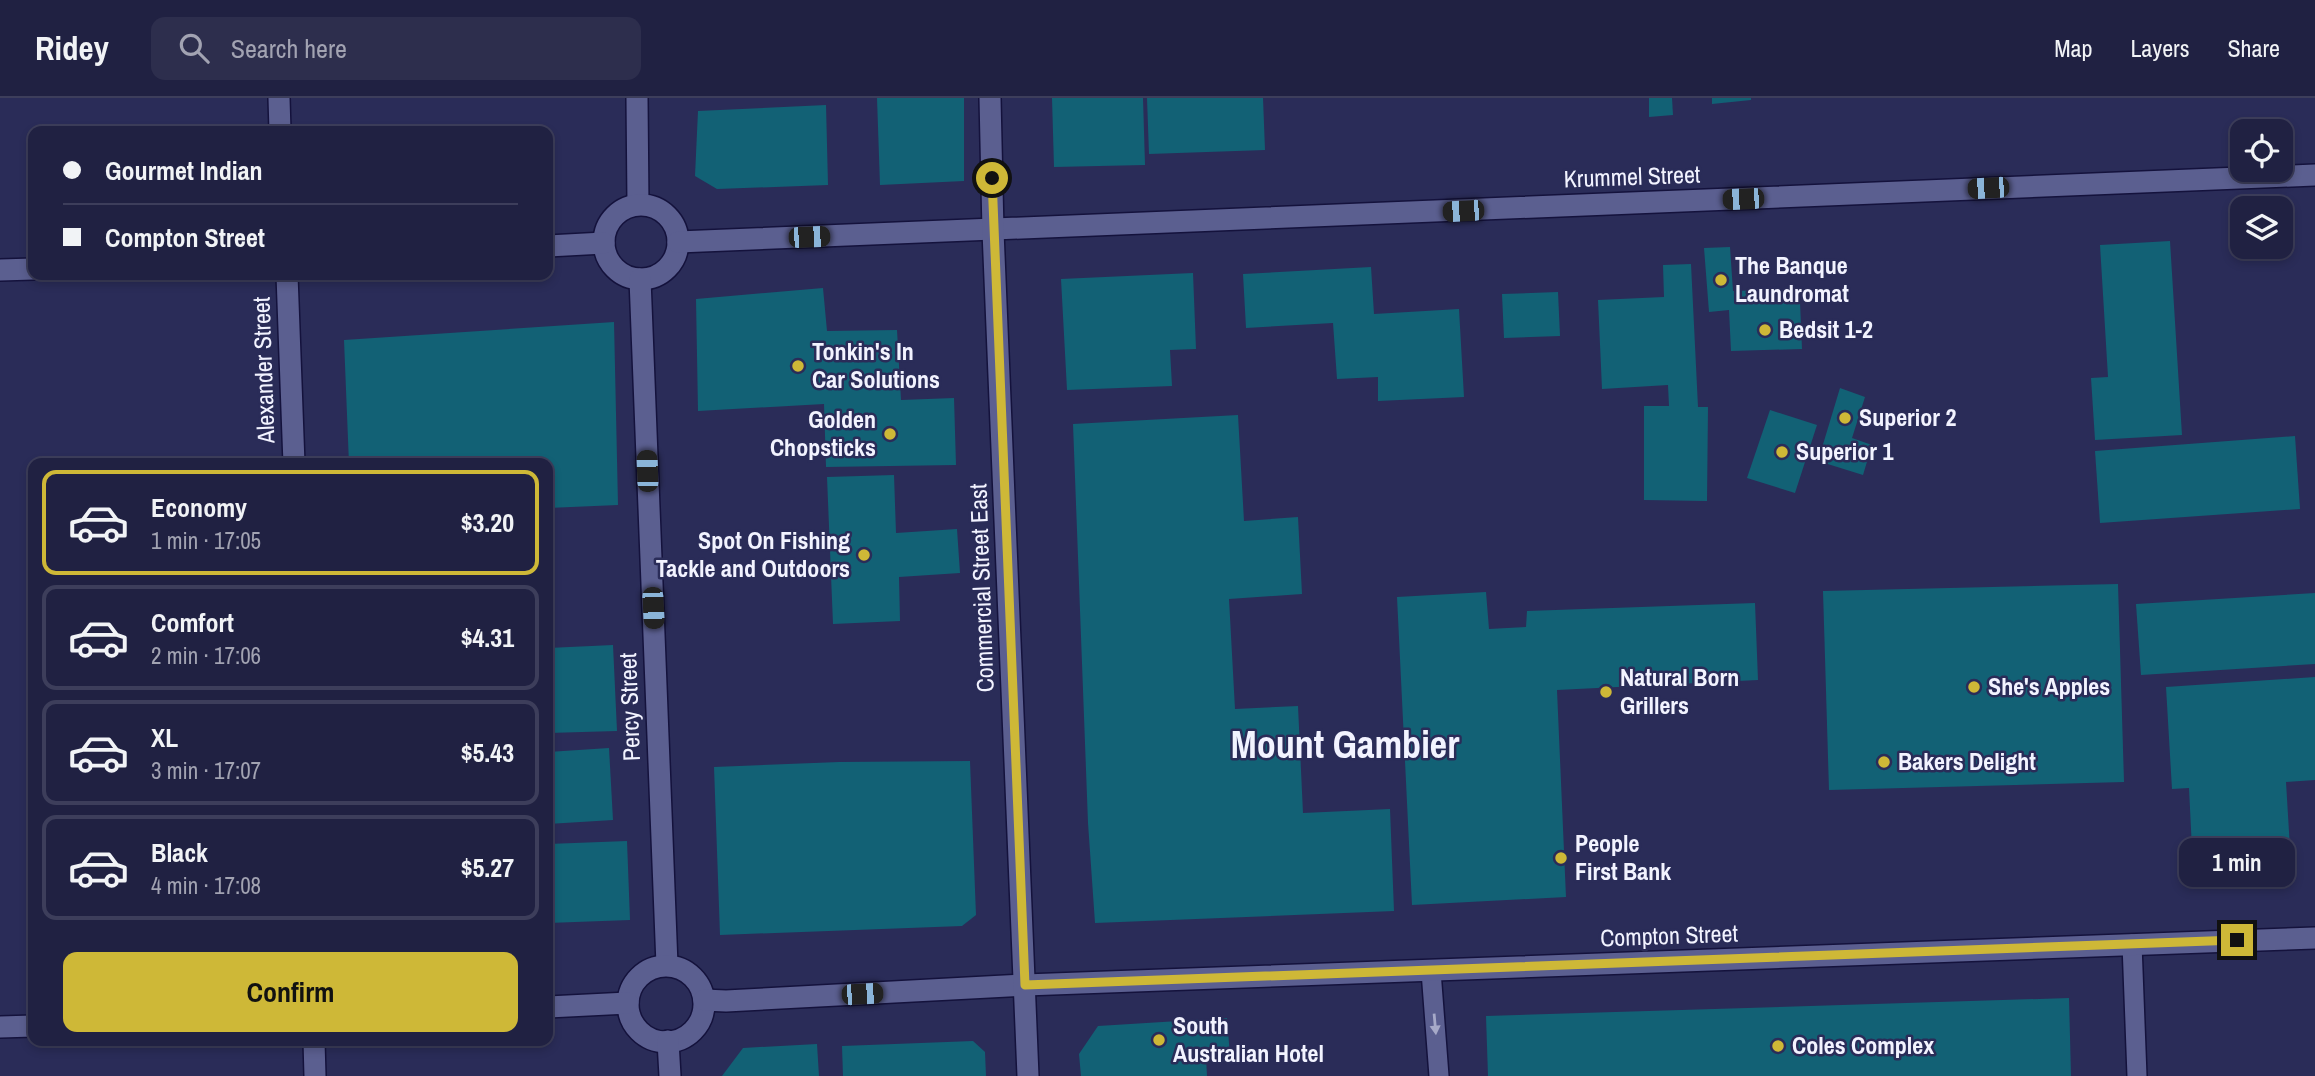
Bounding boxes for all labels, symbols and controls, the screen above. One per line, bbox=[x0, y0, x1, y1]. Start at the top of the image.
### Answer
search box bbox=[151, 17, 641, 80]
text: Ridey bbox=[35, 26, 109, 70]
icon: search bbox=[175, 29, 213, 67]
text: Search here bbox=[231, 31, 347, 66]
text: Map bbox=[2054, 32, 2092, 64]
text: Layers bbox=[2130, 32, 2189, 64]
text: Share bbox=[2227, 32, 2280, 64]
map controls bbox=[2230, 119, 2293, 259]
button: locate bbox=[2230, 119, 2293, 182]
text: Gourmet Indian bbox=[105, 153, 263, 188]
street label: Krummel Street bbox=[1563, 158, 1701, 194]
route start bbox=[976, 162, 1008, 194]
car bbox=[1967, 176, 2010, 200]
car bbox=[1722, 188, 1765, 210]
button: layers bbox=[2230, 196, 2293, 259]
car bbox=[1442, 199, 1485, 223]
text: Compton Street bbox=[105, 220, 265, 255]
car bbox=[788, 226, 831, 248]
place label: The Banque Laundromat bbox=[1735, 249, 1849, 309]
marker: The Banque Laundromat bbox=[1713, 272, 1729, 288]
street label: Alexander Street bbox=[244, 296, 282, 445]
place label: Bedsit 1-2 bbox=[1779, 313, 1873, 345]
marker: Bedsit 1-2 bbox=[1757, 322, 1773, 338]
place label: Tonkin's In Car Solutions bbox=[812, 335, 940, 395]
marker: Tonkin's In Car Solutions bbox=[790, 358, 806, 374]
place label: Superior 2 bbox=[1859, 401, 1956, 433]
place label: Golden Chopsticks bbox=[770, 403, 876, 463]
marker: Superior 2 bbox=[1837, 410, 1853, 426]
marker: Golden Chopsticks bbox=[882, 426, 898, 442]
place label: Superior 1 bbox=[1796, 435, 1893, 467]
marker: Superior 1 bbox=[1774, 444, 1790, 460]
car bbox=[636, 450, 659, 492]
street label: Commercial Street East bbox=[961, 483, 1001, 693]
text: Economy bbox=[151, 490, 247, 525]
icon: car bbox=[67, 491, 130, 554]
text: $3.20 bbox=[461, 505, 514, 540]
place label: Spot On Fishing Tackle and Outdoors bbox=[656, 524, 850, 584]
text: 1 min · 17:05 bbox=[151, 525, 261, 556]
marker: Spot On Fishing Tackle and Outdoors bbox=[856, 547, 872, 563]
car bbox=[642, 586, 665, 630]
text: Comfort bbox=[151, 605, 234, 640]
icon: car bbox=[67, 606, 130, 669]
text: $4.31 bbox=[461, 620, 514, 655]
text: 2 min · 17:06 bbox=[151, 640, 261, 671]
street label: Percy Street bbox=[611, 652, 647, 762]
place label: Natural Born Grillers bbox=[1620, 661, 1739, 721]
place label: She's Apples bbox=[1988, 670, 2110, 702]
marker: She's Apples bbox=[1966, 679, 1982, 695]
marker: Natural Born Grillers bbox=[1598, 684, 1614, 700]
district label: Mount Gambier bbox=[1231, 719, 1460, 770]
text: XL bbox=[151, 720, 178, 755]
icon: car bbox=[67, 721, 130, 784]
text: $5.43 bbox=[461, 735, 514, 770]
place label: Bakers Delight bbox=[1898, 745, 2036, 777]
marker: Bakers Delight bbox=[1876, 754, 1892, 770]
text: 3 min · 17:07 bbox=[151, 755, 261, 786]
place label: People First Bank bbox=[1575, 827, 1671, 887]
text: Black bbox=[151, 835, 208, 870]
icon: car bbox=[67, 836, 130, 899]
callout: 1 min bbox=[2179, 838, 2295, 888]
text: 1 min bbox=[2212, 847, 2262, 878]
text: $5.27 bbox=[461, 850, 514, 885]
marker: People First Bank bbox=[1553, 850, 1569, 866]
text: 4 min · 17:08 bbox=[151, 870, 261, 901]
street label: Compton Street bbox=[1600, 917, 1739, 953]
route end bbox=[2221, 924, 2253, 956]
button: Confirm bbox=[63, 952, 518, 1032]
car bbox=[841, 982, 884, 1006]
place label: South Australian Hotel bbox=[1173, 1009, 1324, 1069]
one-way arrow bbox=[1430, 1013, 1441, 1035]
place label: Coles Complex bbox=[1792, 1029, 1934, 1061]
marker: South Australian Hotel bbox=[1151, 1032, 1167, 1048]
marker: Coles Complex bbox=[1770, 1038, 1786, 1054]

